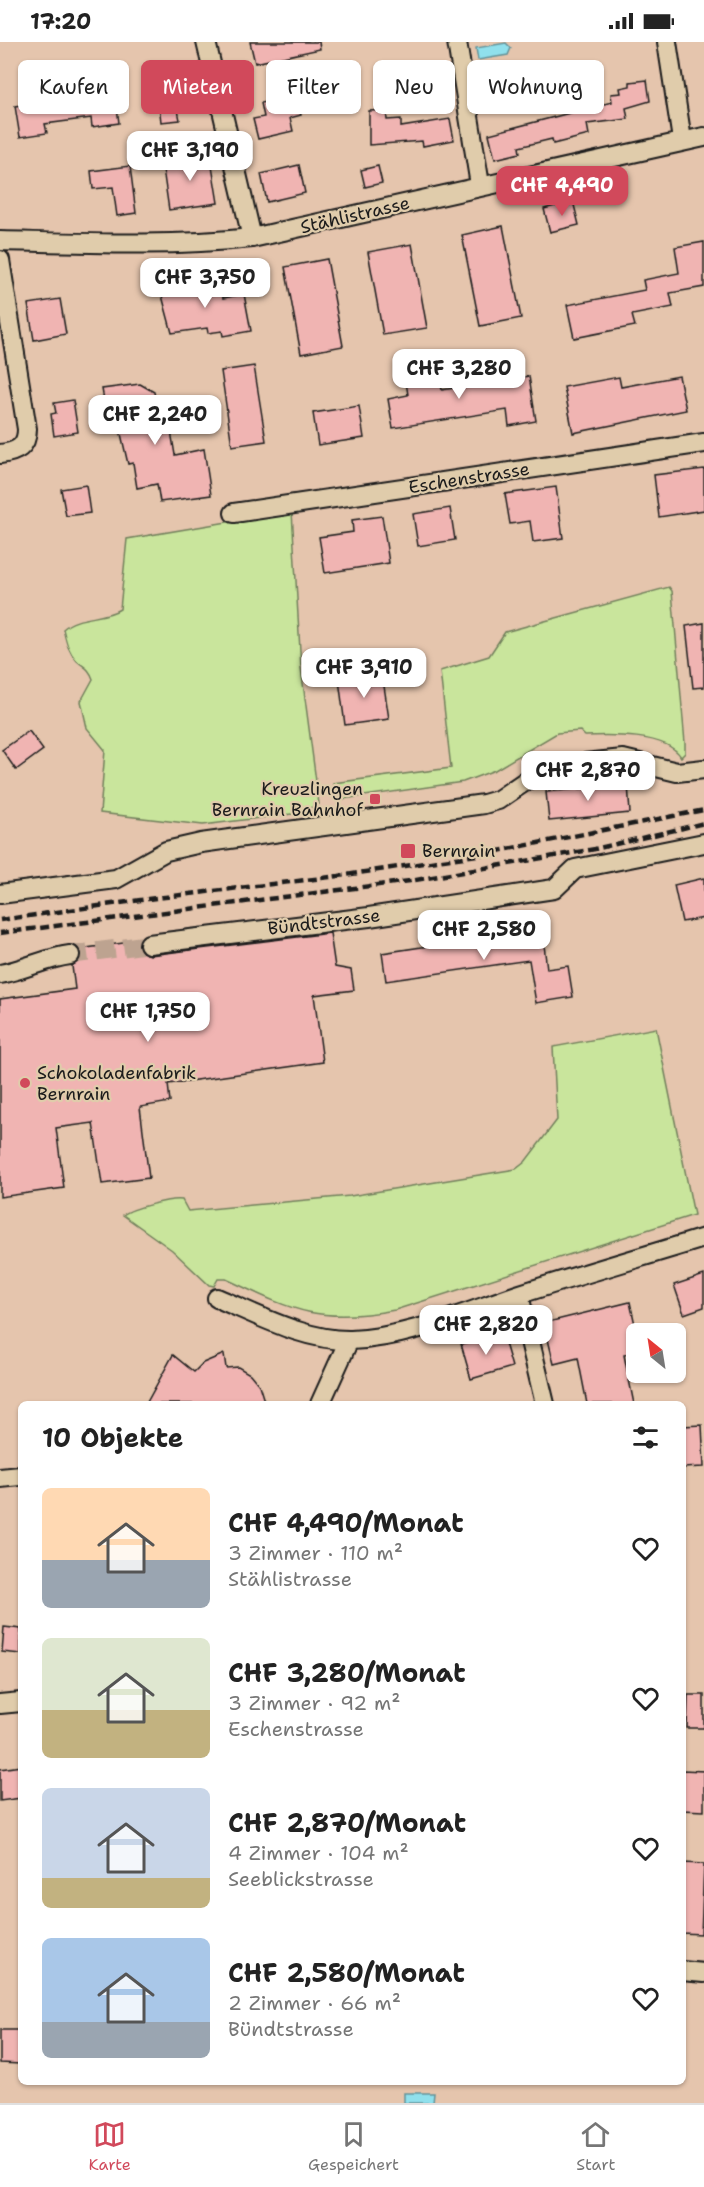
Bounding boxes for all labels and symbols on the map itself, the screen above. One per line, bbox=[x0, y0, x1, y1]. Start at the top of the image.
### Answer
pin: CHF 3,190 bbox=[121, 131, 259, 182]
pin: CHF 4,490 bbox=[493, 166, 631, 217]
street label: Stählistrasse bbox=[298, 191, 412, 239]
pin: CHF 3,750 bbox=[136, 258, 274, 309]
pin: CHF 3,280 bbox=[390, 349, 528, 400]
pin: CHF 2,240 bbox=[86, 395, 224, 446]
street label: Eschenstrasse bbox=[407, 457, 531, 499]
pin: CHF 3,910 bbox=[295, 648, 433, 699]
pin: CHF 2,870 bbox=[519, 751, 657, 802]
place label: Kreuzlingen Bernrain Bahnhof bbox=[212, 777, 363, 822]
marker: Kreuzlingen Bernrain Bahnhof bbox=[368, 792, 382, 806]
place label: Bernrain bbox=[422, 839, 495, 863]
marker: Bernrain bbox=[399, 842, 417, 860]
street label: Bündtstrasse bbox=[266, 903, 382, 941]
pin: CHF 2,580 bbox=[415, 910, 553, 961]
pin: CHF 1,750 bbox=[79, 992, 217, 1043]
place label: Schokoladenfabrik Bernrain bbox=[37, 1061, 196, 1106]
marker: Schokoladenfabrik Bernrain bbox=[18, 1076, 32, 1090]
pin: CHF 2,820 bbox=[417, 1305, 555, 1356]
north arrow bbox=[626, 1323, 686, 1383]

